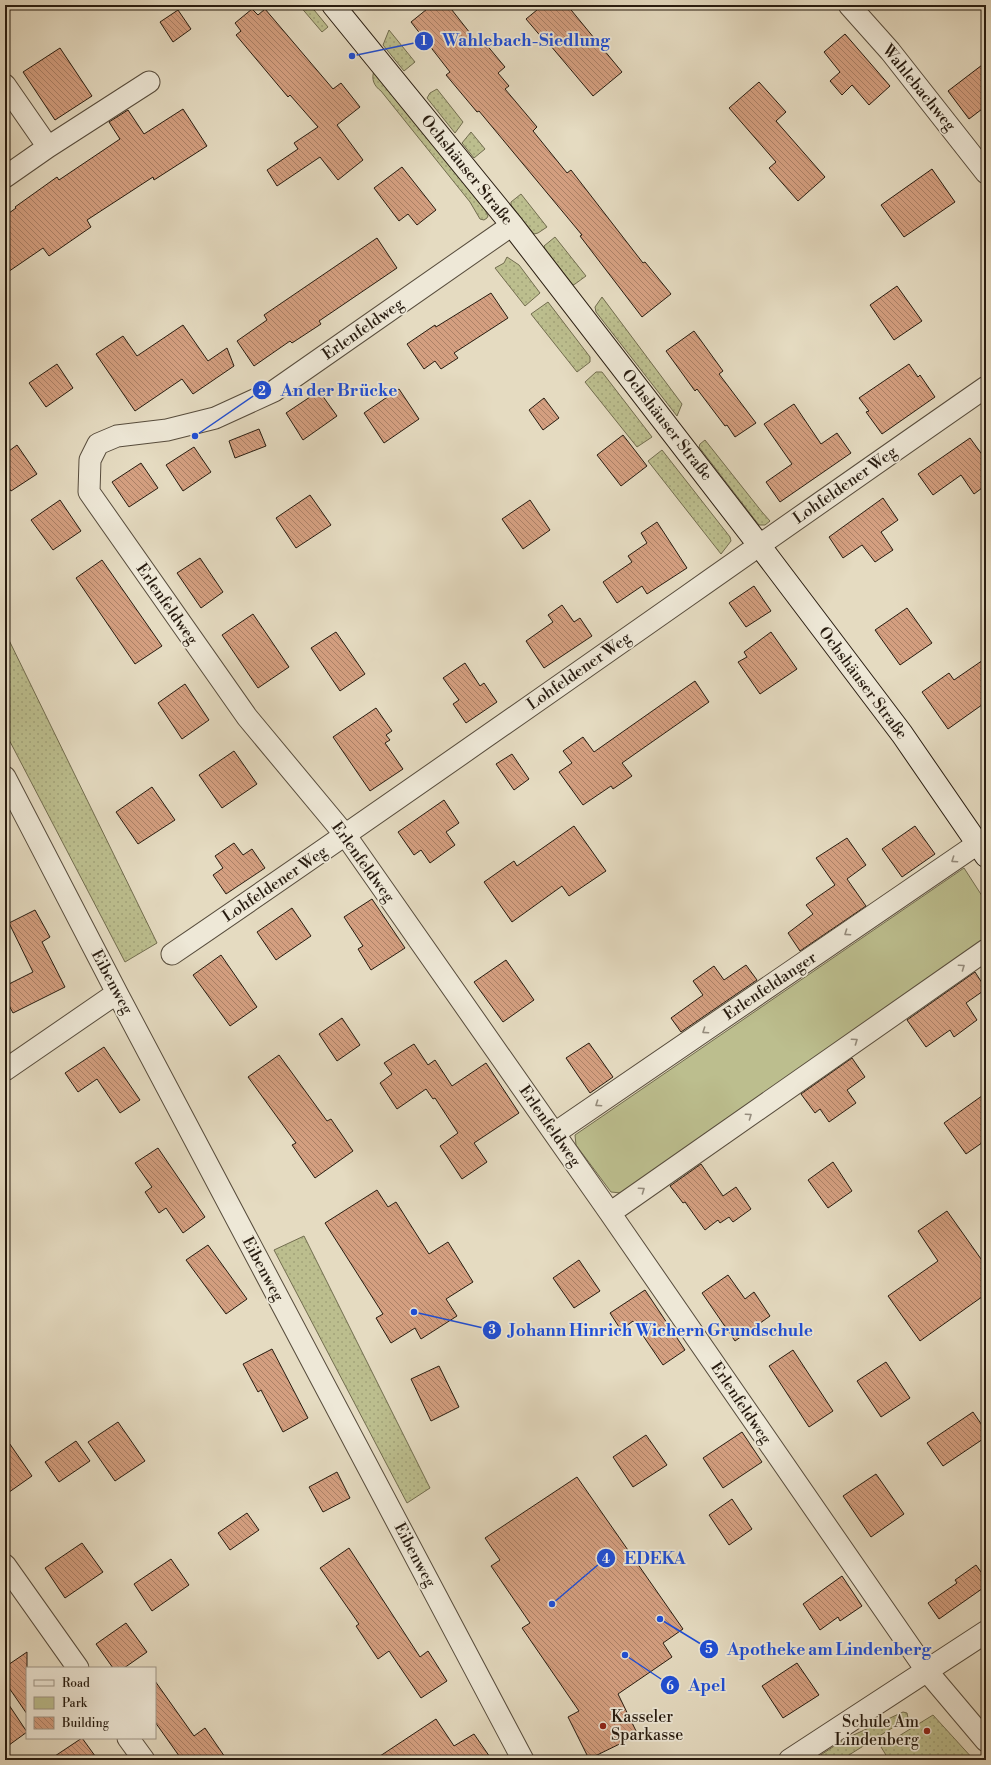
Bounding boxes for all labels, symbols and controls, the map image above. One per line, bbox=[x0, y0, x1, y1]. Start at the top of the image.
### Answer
callout: Wahlebach-Siedlung bbox=[414, 26, 617, 55]
text: Wahlebach-Siedlung bbox=[441, 30, 610, 52]
text: 1 bbox=[421, 34, 427, 49]
street label: Wahlebachweg bbox=[877, 40, 961, 136]
street label: Ochshäuser Straße bbox=[416, 111, 518, 229]
street label: Erlenfeldweg bbox=[318, 293, 408, 364]
street label: Ochshäuser Straße bbox=[617, 365, 717, 485]
callout: An der Brücke bbox=[252, 376, 405, 405]
text: An der Brücke bbox=[280, 380, 397, 402]
text: 2 bbox=[258, 384, 266, 399]
street label: Lohfeldener Weg bbox=[789, 441, 901, 528]
street label: Erlenfeldweg bbox=[132, 559, 203, 649]
street label: Ochshäuser Straße bbox=[814, 623, 912, 743]
street label: Lohfeldener Weg bbox=[523, 627, 635, 714]
street label: Erlenfeldweg bbox=[327, 818, 399, 907]
street label: Lohfeldener Weg bbox=[219, 841, 332, 926]
one-way arrow bbox=[951, 855, 958, 863]
one-way arrow bbox=[844, 928, 851, 935]
street label: Eibenweg bbox=[87, 946, 138, 1018]
street label: Erlenfeldanger bbox=[720, 947, 820, 1025]
one-way arrow bbox=[958, 964, 965, 972]
one-way arrow bbox=[702, 1026, 709, 1034]
one-way arrow bbox=[851, 1039, 858, 1046]
street label: Erlenfeldweg bbox=[515, 1081, 586, 1171]
one-way arrow bbox=[595, 1099, 602, 1106]
one-way arrow bbox=[745, 1113, 752, 1121]
one-way arrow bbox=[638, 1188, 645, 1195]
street label: Eibenweg bbox=[238, 1233, 289, 1305]
callout: Johann Hinrich Wichern Grundschule bbox=[482, 1316, 821, 1345]
text: Johann Hinrich Wichern Grundschule bbox=[507, 1320, 813, 1342]
text: 3 bbox=[488, 1323, 496, 1338]
street label: Erlenfeldweg bbox=[706, 1358, 776, 1449]
street label: Eibenweg bbox=[390, 1519, 441, 1591]
callout: EDEKA bbox=[596, 1544, 693, 1573]
text: EDEKA bbox=[624, 1548, 687, 1570]
text: 4 bbox=[602, 1552, 610, 1567]
callout: Apotheke am Lindenberg bbox=[699, 1634, 939, 1663]
text: Apotheke am Lindenberg bbox=[726, 1639, 931, 1661]
text: 5 bbox=[705, 1642, 713, 1657]
legend bbox=[26, 1667, 156, 1739]
callout: Apel bbox=[660, 1671, 734, 1700]
text: Apel bbox=[687, 1675, 726, 1697]
text: Road bbox=[62, 1676, 90, 1691]
text: 6 bbox=[666, 1679, 674, 1694]
text: Park bbox=[62, 1696, 88, 1711]
place label: Kasseler Sparkasse bbox=[611, 1707, 683, 1745]
place label: Schule Am Lindenberg bbox=[835, 1712, 920, 1750]
text: Building bbox=[61, 1716, 110, 1731]
marker: Kasseler Sparkasse bbox=[598, 1721, 608, 1731]
marker: Schule Am Lindenberg bbox=[922, 1726, 932, 1736]

